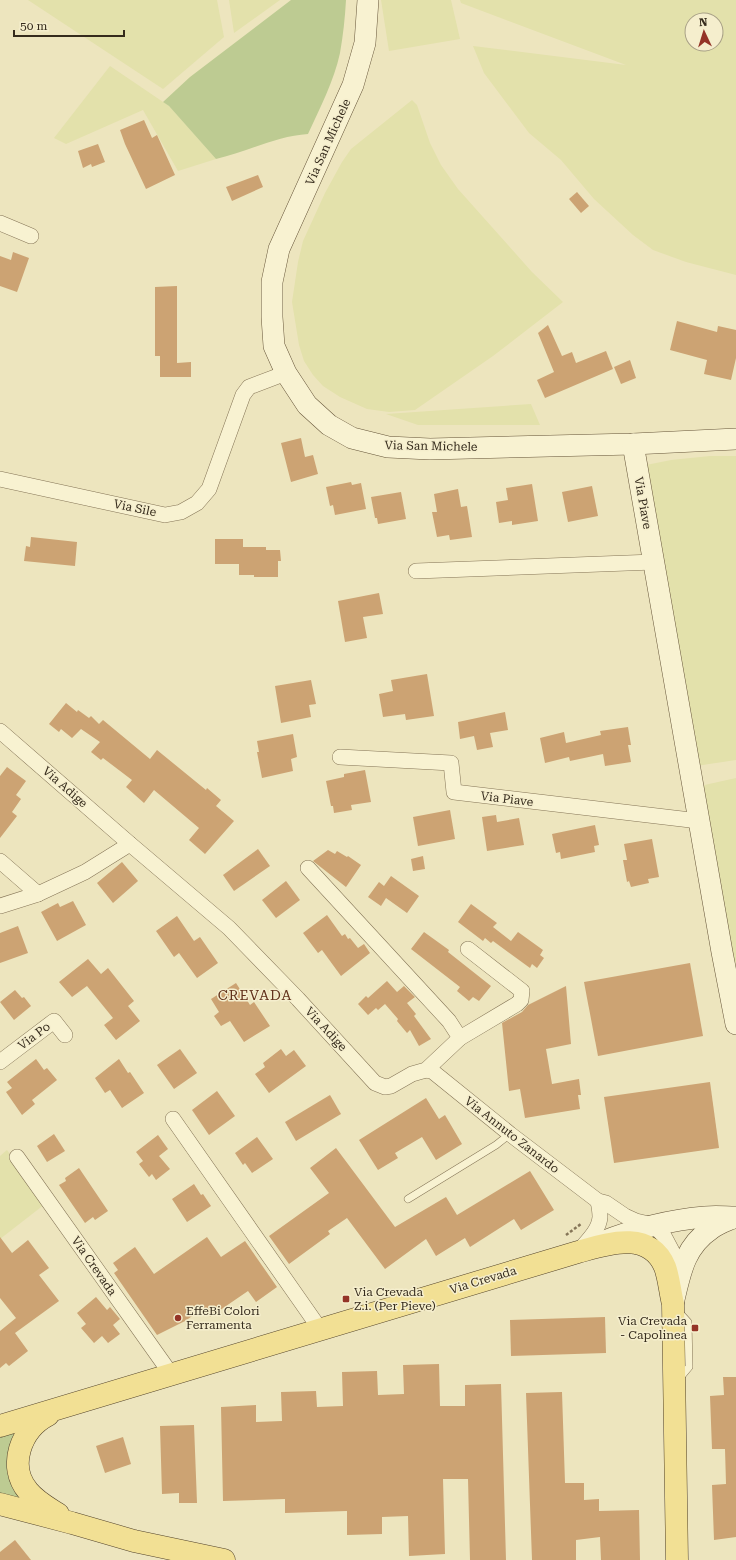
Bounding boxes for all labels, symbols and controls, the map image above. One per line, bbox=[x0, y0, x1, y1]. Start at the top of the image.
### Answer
scale bar bbox=[14, 12, 124, 38]
north arrow bbox=[684, 12, 724, 52]
text: N bbox=[699, 16, 709, 29]
text: 50 m bbox=[20, 19, 47, 33]
street label: Via San Michele bbox=[303, 96, 353, 187]
street label: Via San Michele bbox=[384, 438, 478, 454]
street label: Via Piave bbox=[632, 476, 655, 531]
street label: Via Sile bbox=[112, 497, 158, 519]
street label: Via Adige bbox=[40, 764, 91, 811]
street label: Via Piave bbox=[480, 789, 534, 809]
district label: CREVADA bbox=[218, 987, 292, 1003]
street label: Via Adige bbox=[302, 1004, 350, 1054]
street label: Via Po bbox=[15, 1019, 53, 1053]
street label: Via Annuto Zanardo bbox=[462, 1094, 562, 1176]
street label: Via Crevada bbox=[68, 1234, 120, 1299]
street label: Via Crevada bbox=[448, 1263, 519, 1297]
place label: Via Crevada Z.i. (Per Pieve) bbox=[354, 1285, 436, 1313]
marker: Via Crevada Z.i. (Per Pieve) bbox=[341, 1294, 351, 1304]
place label: EffeBi Colori Ferramenta bbox=[186, 1304, 260, 1332]
marker: EffeBi Colori Ferramenta bbox=[173, 1313, 183, 1323]
place label: Via Crevada - Capolinea bbox=[618, 1314, 687, 1342]
marker: Via Crevada - Capolinea bbox=[690, 1323, 700, 1333]

